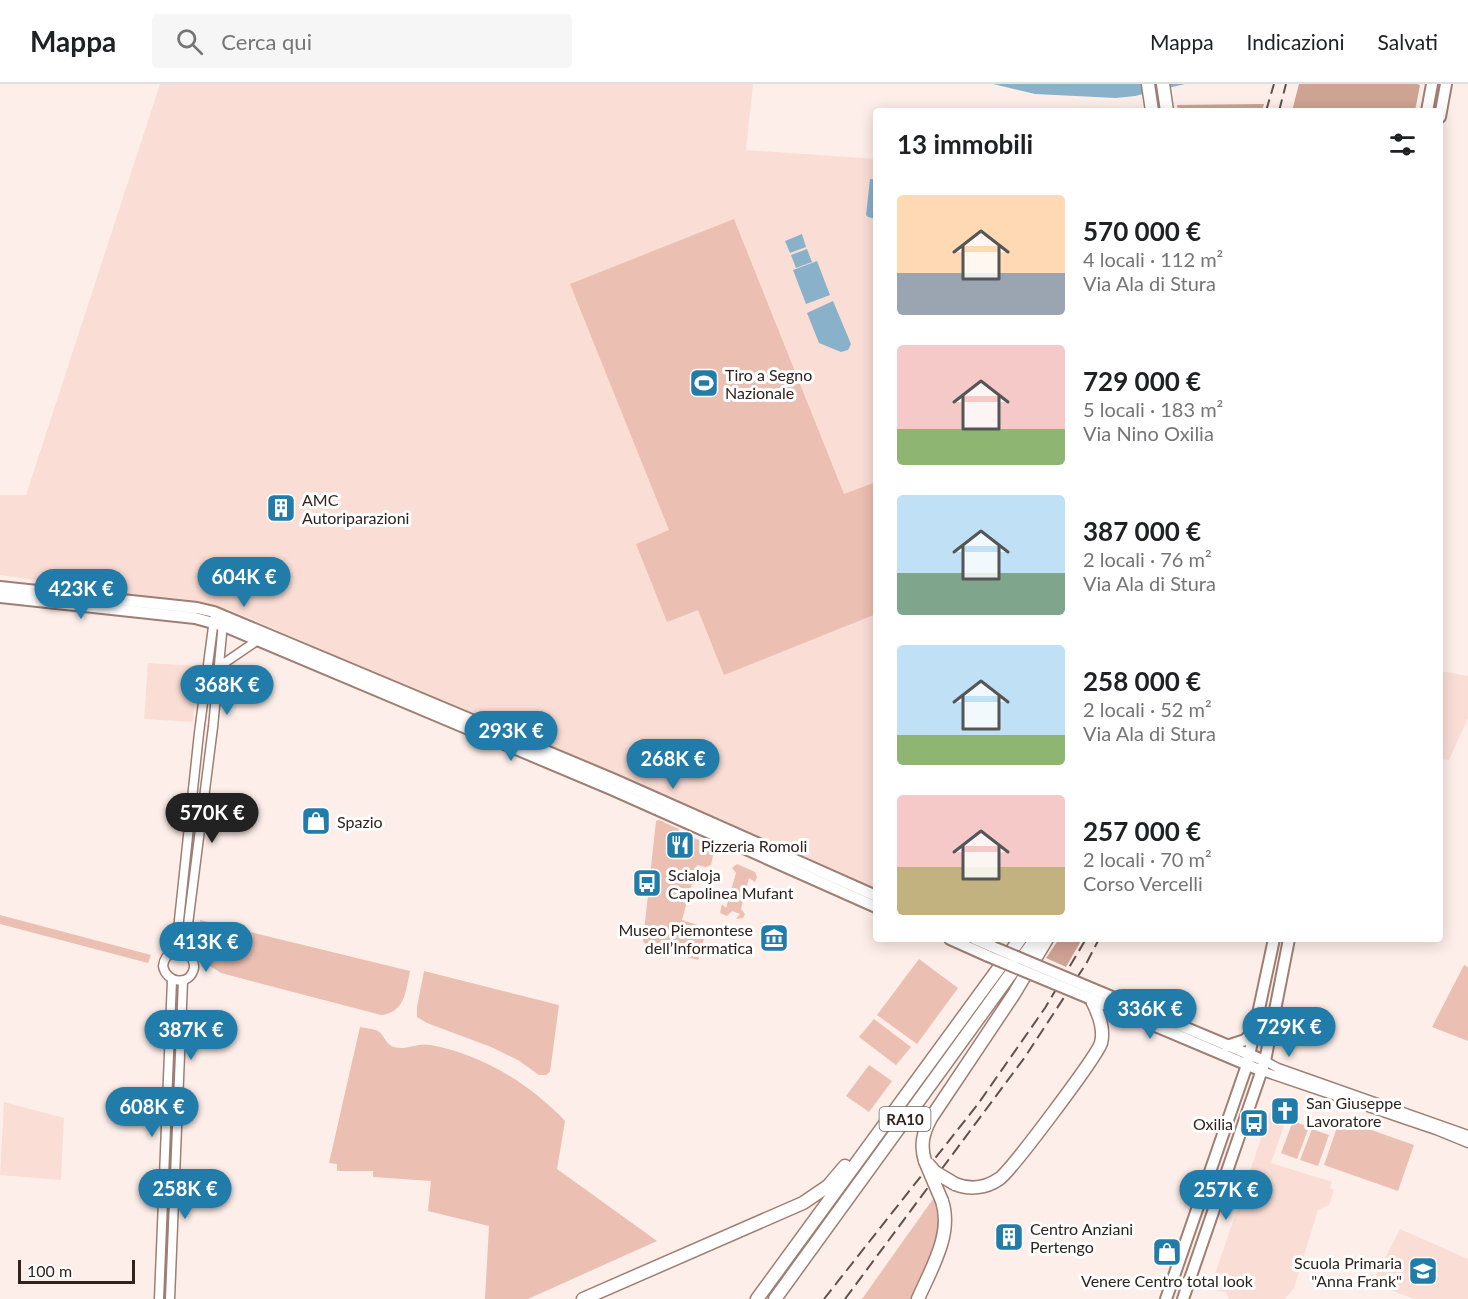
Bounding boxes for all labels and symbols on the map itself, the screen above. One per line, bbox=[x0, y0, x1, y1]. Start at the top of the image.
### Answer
place label: Tiro a Segno Nazionale bbox=[725, 365, 812, 402]
sports icon: Tiro a Segno Nazionale bbox=[688, 367, 720, 399]
place label: AMC Autoriparazioni bbox=[302, 490, 409, 527]
building icon: AMC Autoriparazioni bbox=[265, 492, 297, 524]
pin: 604K € bbox=[195, 557, 293, 608]
pin: 423K € bbox=[32, 569, 130, 620]
pin: 368K € bbox=[178, 665, 276, 716]
pin: 293K € bbox=[462, 711, 560, 762]
pin: 268K € bbox=[624, 739, 722, 790]
pin: 570K € bbox=[163, 793, 261, 844]
shop icon: Spazio bbox=[300, 805, 332, 837]
place label: Spazio bbox=[337, 812, 383, 831]
restaurant icon: Pizzeria Romoli bbox=[664, 829, 696, 861]
place label: Pizzeria Romoli bbox=[701, 836, 807, 855]
place label: Scialoja Capolinea Mufant bbox=[668, 865, 794, 902]
bus stop icon: Scialoja Capolinea Mufant bbox=[631, 867, 663, 899]
place label: Museo Piemontese dell’Informatica bbox=[618, 920, 753, 957]
pin: 413K € bbox=[157, 922, 255, 973]
museum icon: Museo Piemontese dell’Informatica bbox=[758, 922, 790, 954]
pin: 336K € bbox=[1101, 989, 1199, 1040]
pin: 729K € bbox=[1240, 1007, 1338, 1058]
pin: 387K € bbox=[142, 1010, 240, 1061]
pin: 608K € bbox=[103, 1087, 201, 1138]
place label: San Giuseppe Lavoratore bbox=[1306, 1093, 1402, 1130]
church icon: San Giuseppe Lavoratore bbox=[1269, 1095, 1301, 1127]
road number: RA10 bbox=[880, 1107, 930, 1131]
bus stop icon: Oxilia bbox=[1238, 1107, 1270, 1139]
place label: Oxilia bbox=[1193, 1114, 1233, 1133]
pin: 258K € bbox=[136, 1169, 234, 1220]
pin: 257K € bbox=[1177, 1170, 1275, 1221]
place label: Centro Anziani Pertengo bbox=[1030, 1219, 1133, 1256]
building icon: Centro Anziani Pertengo bbox=[993, 1221, 1025, 1253]
shop icon: Venere Centro total look bbox=[1151, 1236, 1183, 1268]
place label: Scuola Primaria "Anna Frank" bbox=[1294, 1253, 1402, 1290]
school or university icon: Scuola Primaria "Anna Frank" bbox=[1407, 1255, 1439, 1287]
scale bar bbox=[18, 1257, 135, 1284]
place label: Venere Centro total look bbox=[1081, 1271, 1254, 1290]

